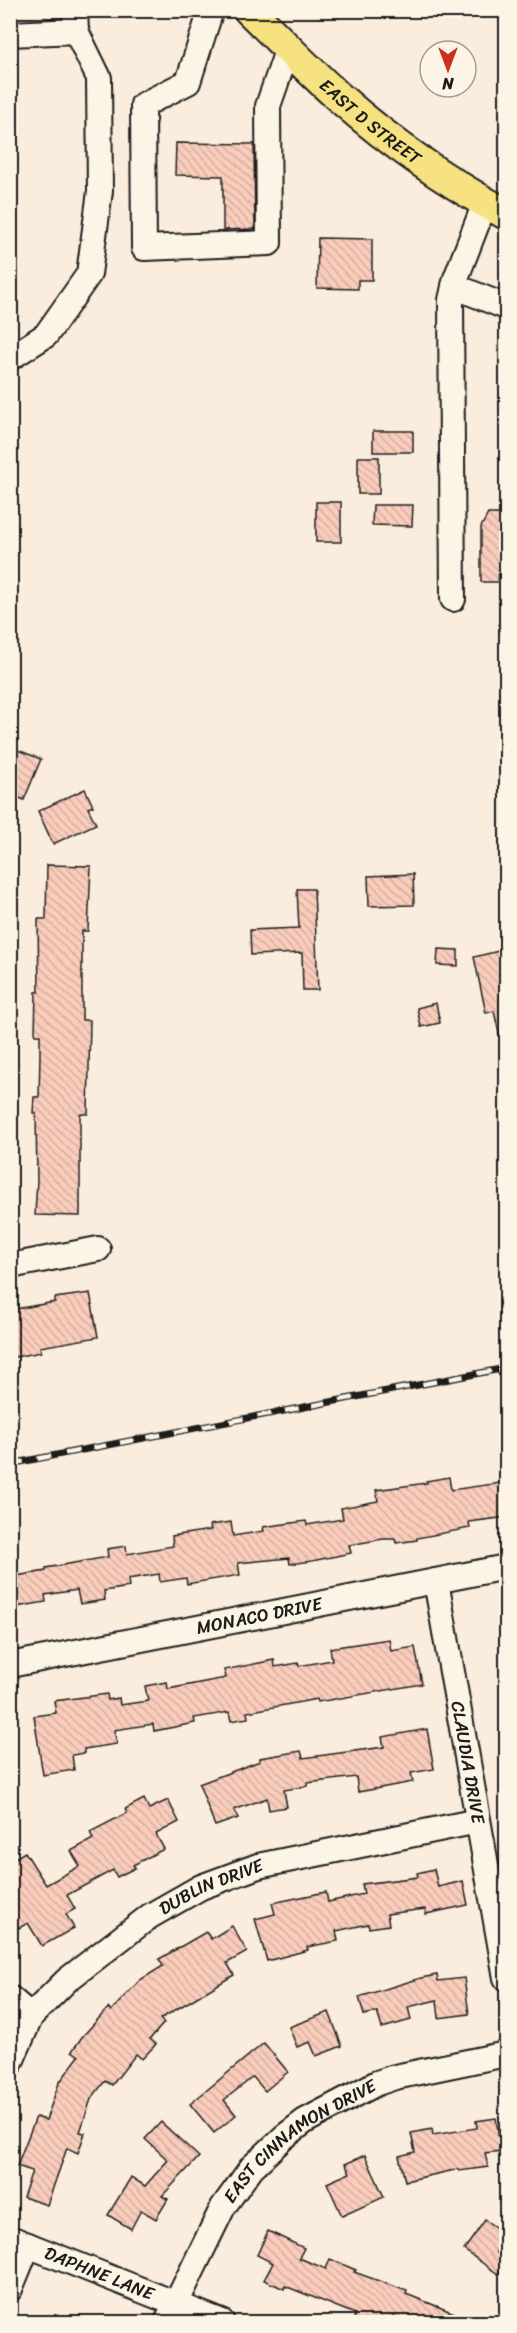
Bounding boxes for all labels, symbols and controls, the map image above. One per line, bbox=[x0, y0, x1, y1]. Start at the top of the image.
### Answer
north arrow bbox=[418, 39, 478, 99]
text: N bbox=[442, 69, 455, 98]
street label: EAST D STREET bbox=[311, 70, 429, 174]
street label: MONACO DRIVE bbox=[194, 1588, 326, 1644]
street label: CLAUDIA DRIVE bbox=[441, 1698, 495, 1827]
street label: DUBLIN DRIVE bbox=[153, 1849, 269, 1924]
street label: EAST CINNAMON DRIVE bbox=[215, 2070, 383, 2210]
street label: DAPHNE LANE bbox=[40, 2237, 160, 2310]

